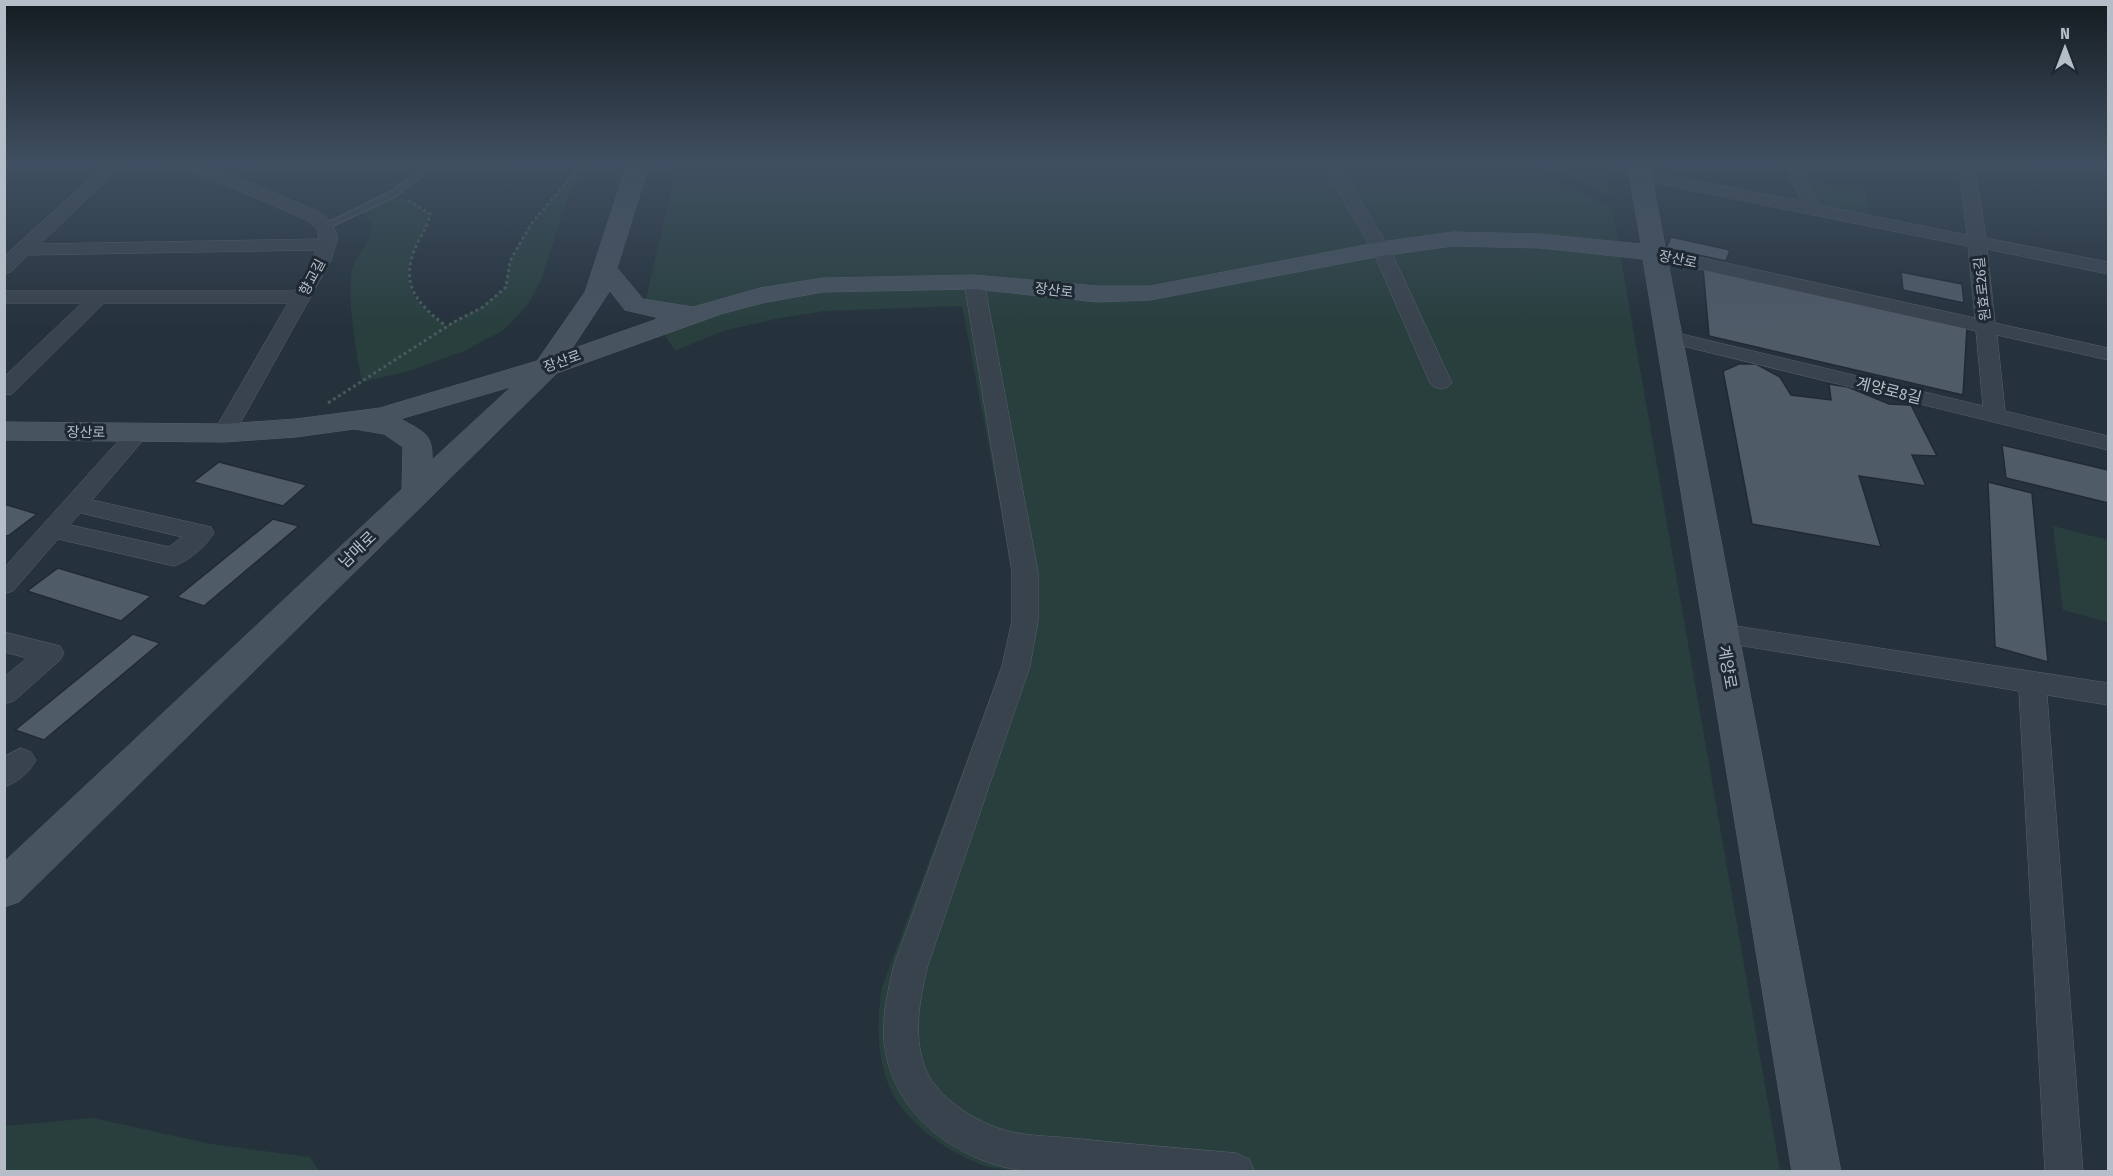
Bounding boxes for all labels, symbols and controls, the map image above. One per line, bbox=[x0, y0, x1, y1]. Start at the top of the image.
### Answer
north arrow bbox=[2035, 18, 2095, 78]
text: N bbox=[2060, 24, 2070, 43]
street label: 장산로 bbox=[1657, 247, 1699, 272]
street label: 향교길 bbox=[296, 256, 329, 298]
street label: 원효로26길 bbox=[1971, 256, 1994, 322]
street label: 장산로 bbox=[1034, 280, 1074, 301]
street label: 장산로 bbox=[541, 347, 583, 376]
street label: 계양로8길 bbox=[1854, 373, 1924, 408]
street label: 장산로 bbox=[67, 424, 106, 441]
street label: 남매로 bbox=[335, 527, 380, 572]
street label: 계양로 bbox=[1714, 644, 1741, 691]

